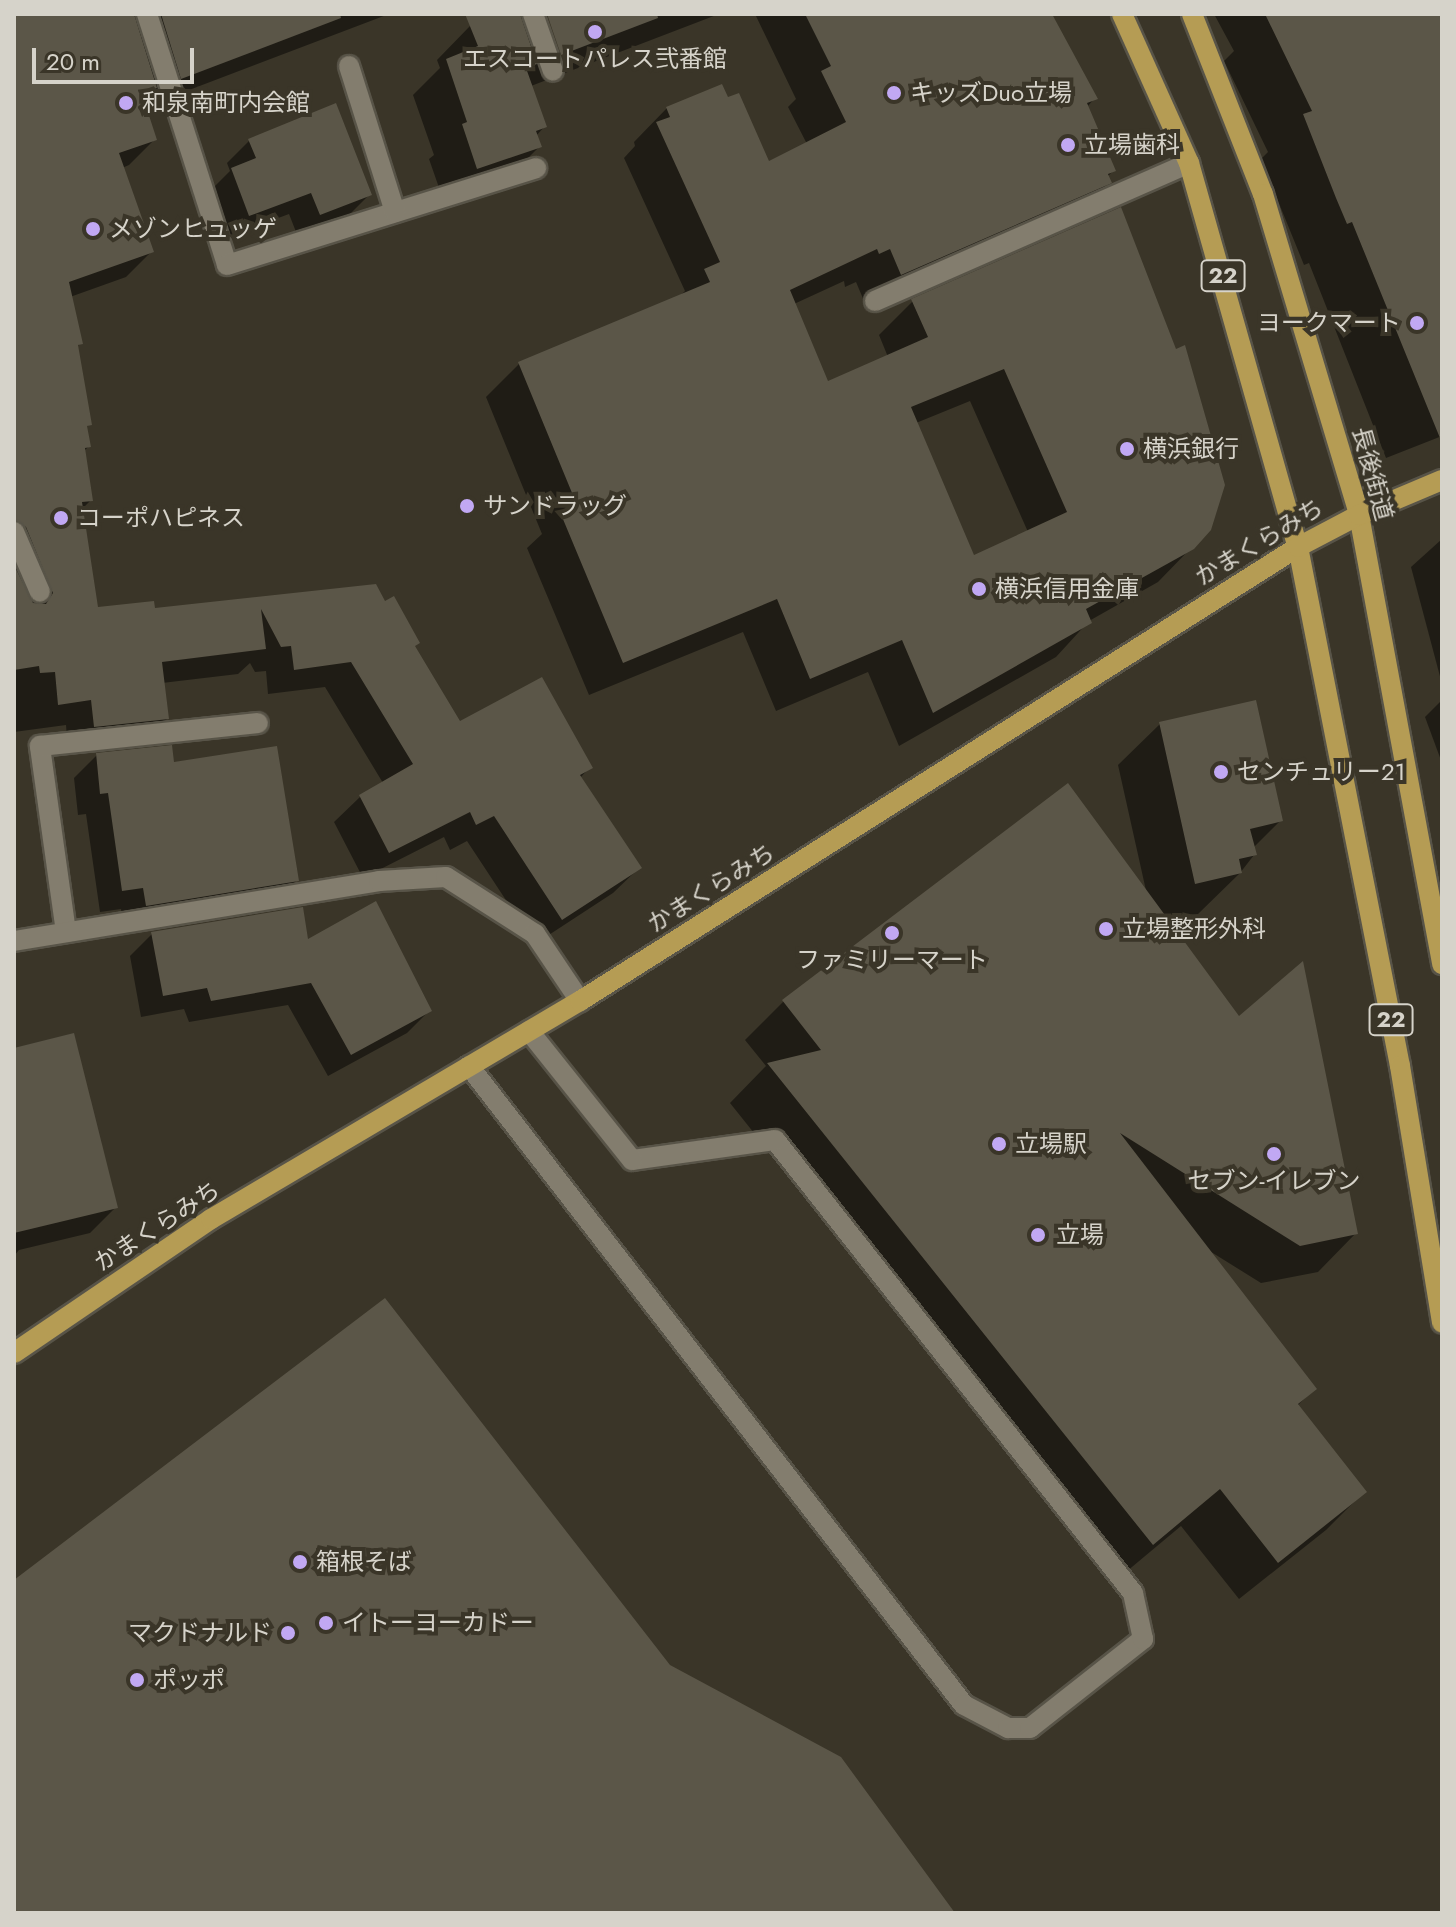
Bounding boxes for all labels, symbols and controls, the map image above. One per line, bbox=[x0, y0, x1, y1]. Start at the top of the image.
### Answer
marker: エスコートパレス弐番館 bbox=[586, 23, 604, 41]
scale bar bbox=[36, 32, 198, 82]
text: 20 m bbox=[46, 44, 100, 79]
place label: エスコートパレス弐番館 bbox=[463, 45, 727, 73]
place label: キッズDuo立場 bbox=[910, 79, 1072, 107]
marker: キッズDuo立場 bbox=[885, 84, 903, 102]
place label: 和泉南町内会館 bbox=[142, 89, 310, 117]
marker: 和泉南町内会館 bbox=[117, 94, 135, 112]
place label: 立場歯科 bbox=[1084, 131, 1180, 159]
marker: 立場歯科 bbox=[1059, 136, 1077, 154]
place label: メゾンヒュッゲ bbox=[109, 215, 277, 243]
marker: メゾンヒュッゲ bbox=[84, 220, 102, 238]
road number: 22 bbox=[1199, 258, 1247, 294]
place label: ヨークマート bbox=[1257, 309, 1401, 337]
marker: ヨークマート bbox=[1408, 314, 1426, 332]
street label: 長後街道 bbox=[1347, 424, 1399, 524]
place label: 横浜銀行 bbox=[1143, 435, 1239, 463]
marker: 横浜銀行 bbox=[1118, 440, 1136, 458]
place label: サンドラッグ bbox=[483, 492, 627, 520]
street label: かまくらみち bbox=[1190, 493, 1328, 591]
marker: サンドラッグ bbox=[458, 497, 476, 515]
place label: コーポハピネス bbox=[77, 504, 245, 532]
marker: コーポハピネス bbox=[52, 509, 70, 527]
place label: 横浜信用金庫 bbox=[995, 575, 1139, 603]
marker: 横浜信用金庫 bbox=[970, 580, 988, 598]
place label: センチュリー21 bbox=[1237, 758, 1405, 786]
marker: センチュリー21 bbox=[1212, 763, 1230, 781]
street label: かまくらみち bbox=[642, 838, 780, 938]
place label: 立場整形外科 bbox=[1122, 915, 1266, 943]
marker: 立場整形外科 bbox=[1097, 920, 1115, 938]
marker: ファミリーマート bbox=[883, 924, 901, 942]
place label: ファミリーマート bbox=[796, 946, 988, 974]
road number: 22 bbox=[1367, 1002, 1415, 1038]
place label: 立場駅 bbox=[1015, 1130, 1087, 1158]
marker: 立場駅 bbox=[990, 1135, 1008, 1153]
marker: セブン-イレブン bbox=[1265, 1145, 1283, 1163]
place label: セブン-イレブン bbox=[1187, 1167, 1361, 1195]
street label: かまくらみち bbox=[89, 1175, 225, 1277]
place label: 立場 bbox=[1056, 1221, 1104, 1249]
marker: 立場 bbox=[1027, 1224, 1049, 1246]
place label: 箱根そば bbox=[316, 1548, 412, 1576]
marker: 箱根そば bbox=[291, 1553, 309, 1571]
place label: イトーヨーカドー bbox=[342, 1609, 534, 1637]
marker: イトーヨーカドー bbox=[317, 1614, 335, 1632]
place label: マクドナルド bbox=[128, 1619, 272, 1647]
marker: マクドナルド bbox=[279, 1624, 297, 1642]
place label: ポッポ bbox=[153, 1666, 225, 1694]
marker: ポッポ bbox=[128, 1671, 146, 1689]

